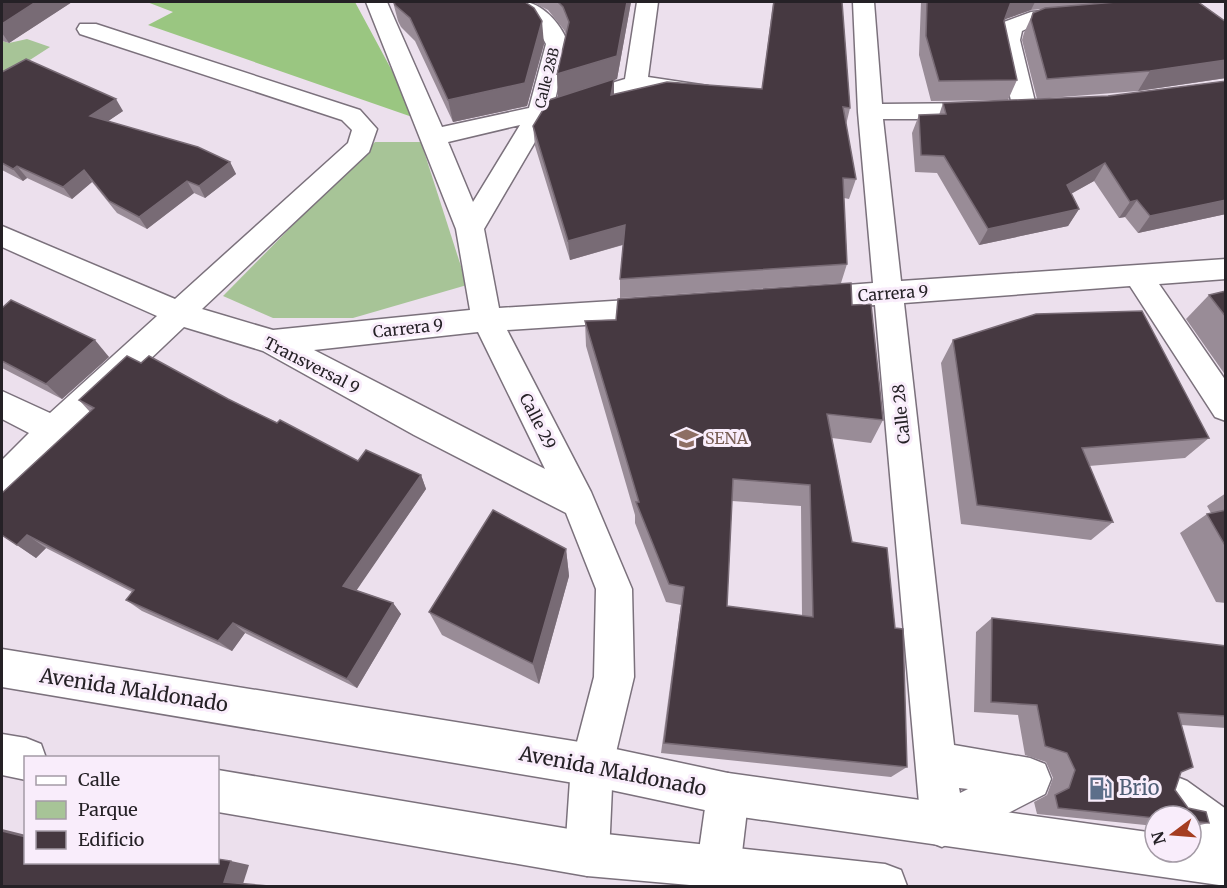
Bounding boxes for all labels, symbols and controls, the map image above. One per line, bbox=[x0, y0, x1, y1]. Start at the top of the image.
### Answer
street label: Calle 28B bbox=[531, 46, 563, 110]
street label: Carrera 9 bbox=[857, 281, 929, 305]
street label: Carrera 9 bbox=[372, 314, 444, 342]
street label: Transversal 9 bbox=[261, 332, 363, 398]
street label: Calle 28 bbox=[888, 383, 914, 445]
street label: Calle 29 bbox=[515, 390, 561, 452]
school or university icon: SENA bbox=[674, 425, 700, 451]
place label: SENA bbox=[705, 428, 749, 448]
street label: Avenida Maldonado bbox=[37, 662, 230, 717]
street label: Avenida Maldonado bbox=[516, 740, 709, 801]
legend bbox=[24, 756, 219, 864]
text: Calle bbox=[78, 768, 120, 791]
fuel station icon: Brio bbox=[1088, 775, 1114, 801]
place label: Brio bbox=[1119, 775, 1160, 800]
text: Parque bbox=[78, 798, 138, 821]
north arrow bbox=[1143, 804, 1203, 864]
text: Edificio bbox=[78, 828, 144, 851]
text: N bbox=[1147, 829, 1170, 847]

